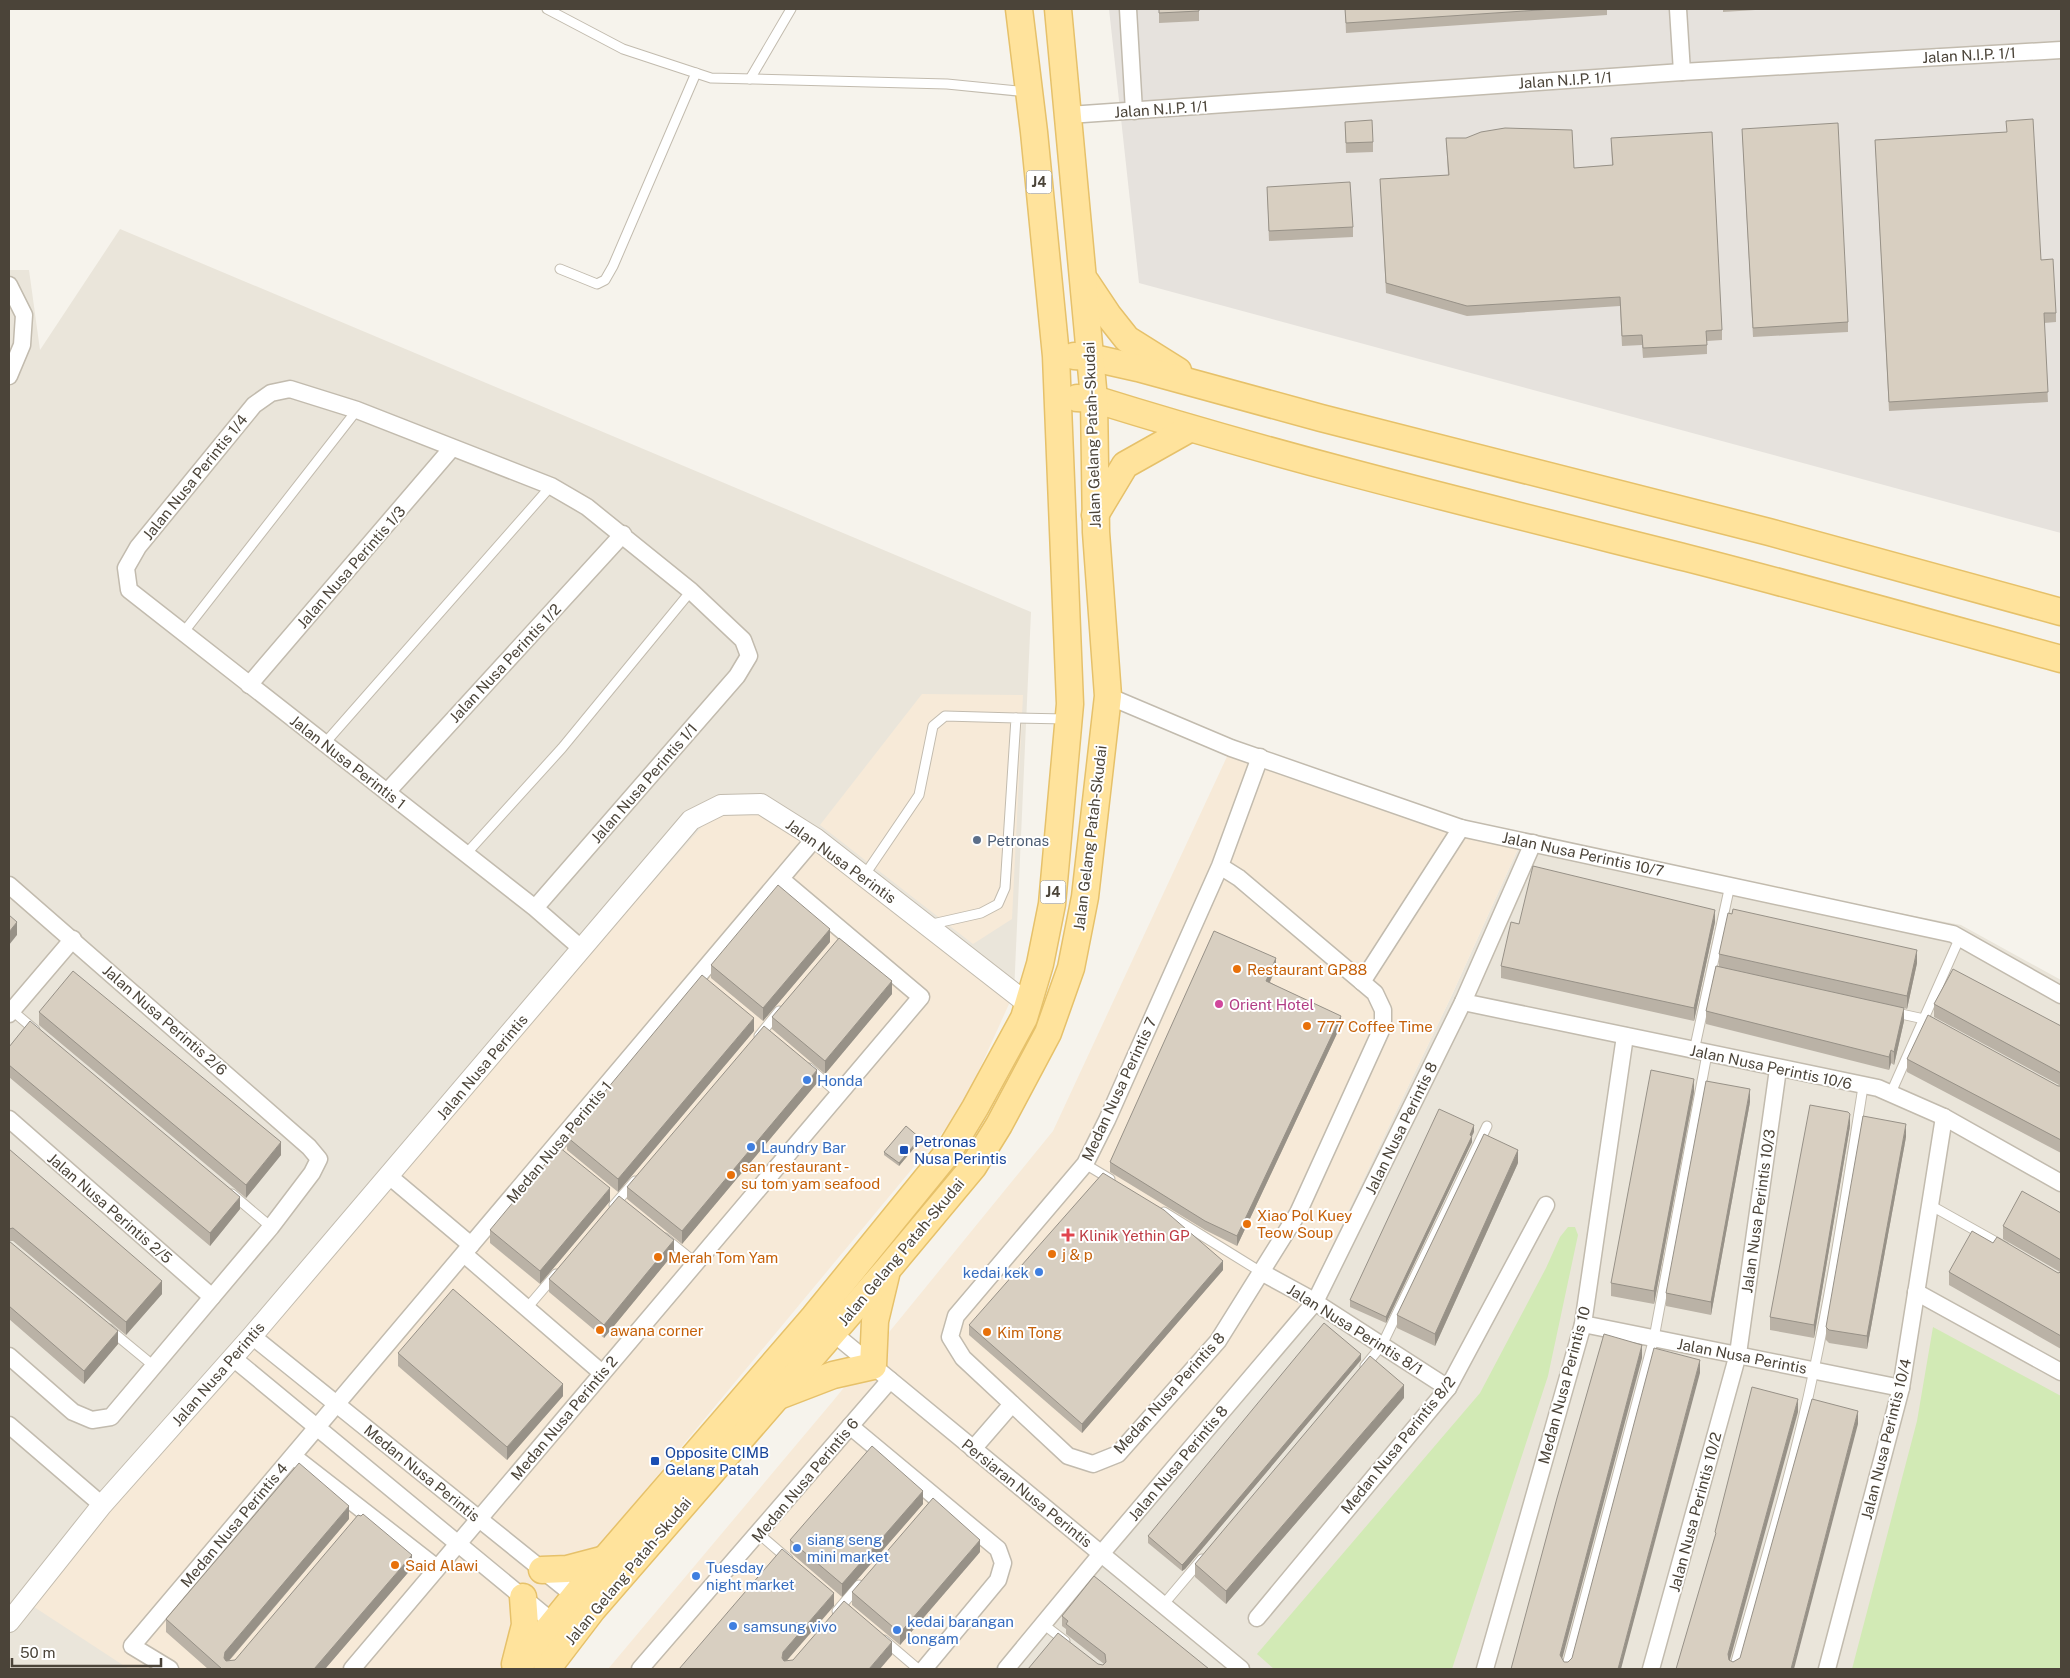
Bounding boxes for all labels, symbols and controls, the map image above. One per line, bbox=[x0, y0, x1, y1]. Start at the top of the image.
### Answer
street label: Jalan N.I.P. 1/1 bbox=[1922, 44, 2016, 66]
street label: Jalan N.I.P. 1/1 bbox=[1518, 68, 1612, 92]
street label: Jalan N.I.P. 1/1 bbox=[1114, 97, 1208, 121]
road number: J4 bbox=[1026, 170, 1052, 193]
street label: Jalan Gelang Patah-Skudai bbox=[1080, 342, 1104, 528]
street label: Jalan Nusa Perintis 1/4 bbox=[139, 411, 251, 543]
street label: Jalan Nusa Perintis 1/3 bbox=[293, 502, 409, 632]
street label: Jalan Nusa Perintis 1/2 bbox=[446, 600, 564, 726]
street label: Jalan Nusa Perintis 1 bbox=[287, 712, 409, 812]
street label: Jalan Nusa Perintis 1/1 bbox=[587, 720, 701, 846]
street label: Jalan Gelang Patah-Skudai bbox=[1070, 744, 1110, 932]
street label: Jalan Nusa Perintis bbox=[783, 815, 899, 907]
street label: Jalan Nusa Perintis 10/7 bbox=[1501, 829, 1665, 879]
place label: Petronas bbox=[987, 832, 1049, 849]
marker: Petronas bbox=[971, 834, 983, 846]
road number: J4 bbox=[1040, 880, 1066, 904]
street label: Jalan Nusa Perintis 2/6 bbox=[99, 961, 231, 1079]
place label: Restaurant GP88 bbox=[1247, 961, 1367, 978]
marker: Restaurant GP88 bbox=[1231, 963, 1243, 975]
place label: Orient Hotel bbox=[1229, 996, 1314, 1013]
marker: Orient Hotel bbox=[1213, 998, 1225, 1010]
street label: Jalan Nusa Perintis bbox=[433, 1011, 531, 1123]
street label: Medan Nusa Perintis 7 bbox=[1078, 1015, 1160, 1163]
place label: 777 Coffee Time bbox=[1317, 1018, 1433, 1035]
marker: 777 Coffee Time bbox=[1301, 1020, 1313, 1032]
street label: Jalan Nusa Perintis 10/6 bbox=[1688, 1042, 1854, 1092]
street label: Jalan Nusa Perintis 8 bbox=[1362, 1059, 1440, 1197]
place label: Honda bbox=[817, 1072, 863, 1089]
marker: Honda bbox=[801, 1074, 813, 1086]
street label: Medan Nusa Perintis 1 bbox=[503, 1078, 615, 1206]
street label: Jalan Nusa Perintis 10/3 bbox=[1738, 1128, 1778, 1294]
place label: Petronas Nusa Perintis bbox=[914, 1133, 1007, 1167]
place label: Laundry Bar bbox=[761, 1139, 846, 1156]
marker: Laundry Bar bbox=[745, 1141, 757, 1153]
marker: Petronas Nusa Perintis bbox=[898, 1144, 910, 1156]
street label: Jalan Nusa Perintis 2/5 bbox=[44, 1149, 176, 1267]
place label: san restaurant - su tom yam seafood bbox=[741, 1158, 880, 1192]
marker: san restaurant - su tom yam seafood bbox=[725, 1169, 737, 1181]
street label: Jalan Gelang Patah-Skudai bbox=[835, 1175, 967, 1329]
place label: Xiao Pol Kuey Teow Soup bbox=[1257, 1207, 1352, 1241]
marker: Xiao Pol Kuey Teow Soup bbox=[1241, 1218, 1253, 1230]
place label: Klinik Yethin GP bbox=[1079, 1227, 1190, 1244]
marker: Klinik Yethin GP bbox=[1061, 1228, 1075, 1242]
place label: j & p bbox=[1061, 1246, 1093, 1263]
marker: j & p bbox=[1046, 1248, 1058, 1260]
place label: Merah Tom Yam bbox=[668, 1249, 778, 1266]
marker: Merah Tom Yam bbox=[652, 1251, 664, 1263]
place label: kedai kek bbox=[963, 1264, 1029, 1281]
marker: kedai kek bbox=[1033, 1266, 1045, 1278]
street label: Jalan Nusa Perintis 8/1 bbox=[1284, 1280, 1426, 1378]
street label: Medan Nusa Perintis 10 bbox=[1535, 1304, 1593, 1466]
street label: Jalan Nusa Perintis bbox=[168, 1319, 268, 1429]
place label: awana corner bbox=[610, 1322, 704, 1339]
marker: awana corner bbox=[594, 1324, 606, 1336]
place label: Kim Tong bbox=[997, 1324, 1062, 1341]
marker: Kim Tong bbox=[981, 1326, 993, 1338]
street label: Medan Nusa Perintis 8 bbox=[1110, 1329, 1228, 1457]
street label: Jalan Nusa Perintis bbox=[1676, 1335, 1808, 1377]
street label: Medan Nusa Perintis 2 bbox=[507, 1353, 621, 1483]
street label: Jalan Nusa Perintis 10/4 bbox=[1858, 1357, 1914, 1521]
street label: Medan Nusa Perintis 8/2 bbox=[1337, 1373, 1459, 1517]
street label: Jalan Nusa Perintis 8 bbox=[1125, 1402, 1231, 1524]
street label: Medan Nusa Perintis 6 bbox=[748, 1414, 862, 1546]
street label: Medan Nusa Perintis bbox=[361, 1421, 483, 1525]
street label: Jalan Nusa Perintis 10/2 bbox=[1665, 1430, 1725, 1594]
street label: Persiaran Nusa Perintis bbox=[959, 1435, 1095, 1551]
place label: Opposite CIMB Gelang Patah bbox=[665, 1444, 769, 1478]
marker: Opposite CIMB Gelang Patah bbox=[649, 1455, 661, 1467]
street label: Medan Nusa Perintis 4 bbox=[177, 1459, 291, 1591]
street label: Jalan Gelang Patah-Skudai bbox=[562, 1494, 694, 1648]
place label: siang seng mini market bbox=[807, 1531, 889, 1565]
marker: siang seng mini market bbox=[791, 1542, 803, 1554]
place label: Said Alawi bbox=[405, 1557, 478, 1574]
marker: Said Alawi bbox=[389, 1559, 401, 1571]
place label: Tuesday night market bbox=[706, 1559, 795, 1593]
marker: Tuesday night market bbox=[690, 1570, 702, 1582]
place label: kedai barangan longam bbox=[907, 1613, 1014, 1647]
place label: samsung vivo bbox=[743, 1618, 837, 1635]
marker: samsung vivo bbox=[727, 1620, 739, 1632]
marker: kedai barangan longam bbox=[891, 1624, 903, 1636]
scale bar bbox=[12, 1636, 161, 1668]
text: 50 m bbox=[20, 1644, 55, 1661]

